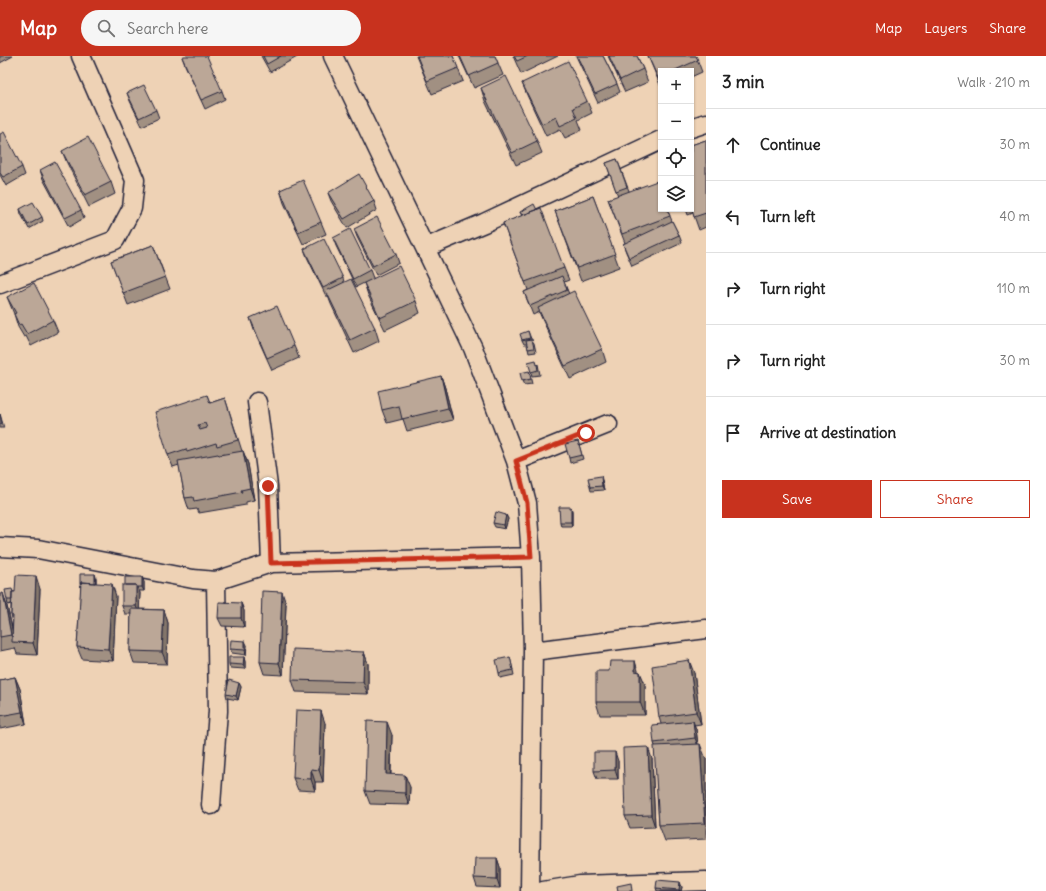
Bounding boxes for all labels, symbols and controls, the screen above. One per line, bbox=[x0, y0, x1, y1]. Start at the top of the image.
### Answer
search box bbox=[81, 10, 361, 46]
text: Map bbox=[20, 16, 57, 40]
icon: search bbox=[95, 17, 117, 39]
text: Search here bbox=[127, 19, 208, 38]
text: Map bbox=[875, 19, 902, 37]
text: Layers bbox=[924, 19, 967, 37]
text: Share bbox=[989, 19, 1026, 37]
map controls bbox=[658, 68, 694, 212]
button: + bbox=[658, 68, 694, 104]
text: 3 min bbox=[722, 71, 764, 93]
text: Walk · 210 m bbox=[957, 74, 1030, 91]
button: − bbox=[658, 104, 694, 140]
icon: ahead bbox=[722, 134, 744, 156]
text: Continue bbox=[760, 135, 821, 154]
text: 30 m bbox=[1000, 136, 1030, 153]
button: locate bbox=[658, 140, 694, 176]
button: layers bbox=[658, 176, 694, 212]
icon: left bbox=[722, 206, 744, 228]
text: Turn left bbox=[760, 207, 815, 226]
text: 40 m bbox=[999, 208, 1030, 225]
icon: right bbox=[722, 278, 744, 300]
text: Turn right bbox=[760, 279, 825, 298]
text: 110 m bbox=[997, 280, 1030, 297]
icon: right bbox=[722, 350, 744, 372]
text: Turn right bbox=[760, 351, 825, 370]
text: 30 m bbox=[1000, 352, 1030, 369]
icon: arrive bbox=[722, 422, 744, 444]
text: Arrive at destination bbox=[760, 423, 896, 442]
route start bbox=[577, 424, 595, 442]
route end bbox=[259, 477, 277, 495]
button: Save bbox=[722, 480, 872, 518]
button: Share bbox=[880, 480, 1030, 518]

